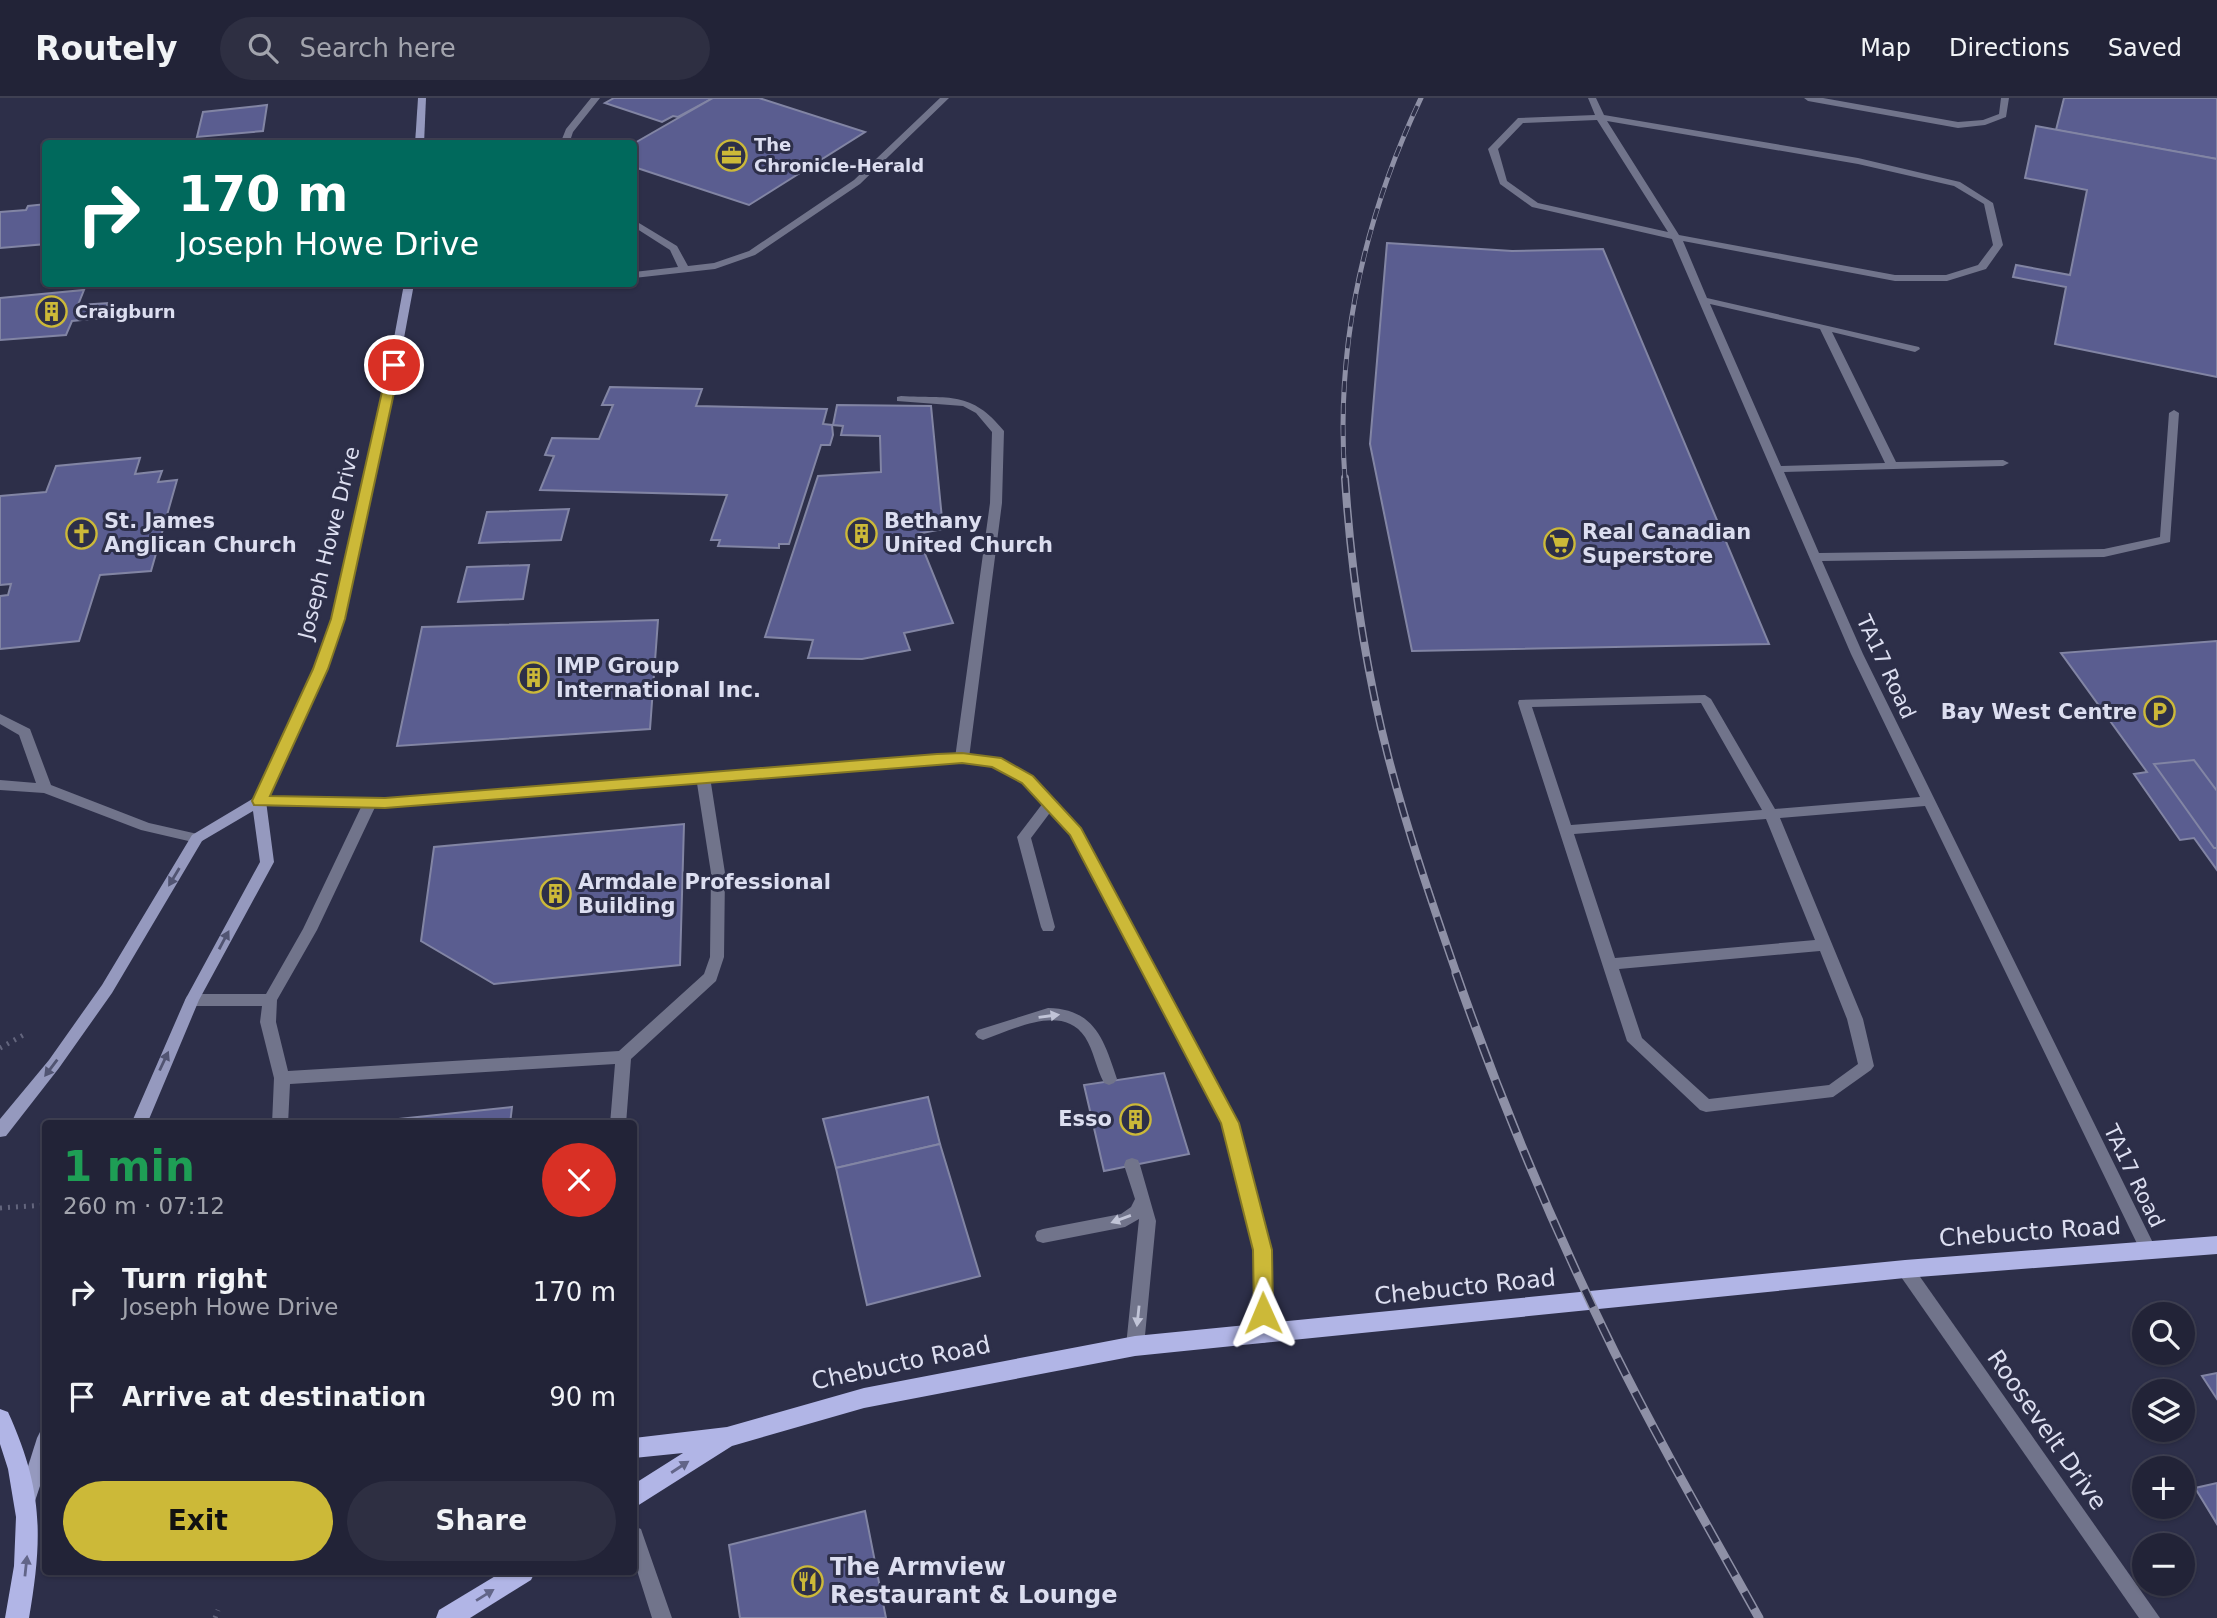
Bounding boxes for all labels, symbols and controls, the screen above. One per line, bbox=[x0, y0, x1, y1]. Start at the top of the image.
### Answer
search box bbox=[220, 17, 710, 80]
text: Routely bbox=[35, 29, 178, 68]
icon: search bbox=[244, 29, 282, 67]
text: Search here bbox=[300, 33, 456, 63]
text: Map bbox=[1860, 34, 1911, 62]
text: Directions bbox=[1949, 34, 2070, 62]
text: Saved bbox=[2108, 34, 2182, 62]
place label: The Chronicle-Herald bbox=[754, 134, 924, 176]
office icon: The Chronicle-Herald bbox=[714, 138, 748, 172]
text: 170 m bbox=[178, 166, 348, 223]
icon: right bbox=[63, 168, 154, 259]
text: Joseph Howe Drive bbox=[178, 225, 479, 263]
building icon: Craigburn bbox=[35, 295, 69, 329]
place label: Craigburn bbox=[75, 301, 176, 322]
pin bbox=[364, 335, 424, 395]
icon: arrive bbox=[375, 346, 413, 384]
street label: Joseph Howe Drive bbox=[293, 444, 365, 644]
place label: St. James Anglican Church bbox=[104, 509, 297, 557]
place label: Bethany United Church bbox=[884, 509, 1053, 557]
church icon: St. James Anglican Church bbox=[64, 516, 98, 550]
building icon: Bethany United Church bbox=[844, 516, 878, 550]
place label: Real Canadian Superstore bbox=[1582, 520, 1751, 568]
supermarket icon: Real Canadian Superstore bbox=[1542, 527, 1576, 561]
street label: TA17 Road bbox=[1851, 610, 1920, 723]
place label: IMP Group International Inc. bbox=[556, 654, 761, 702]
building icon: IMP Group International Inc. bbox=[516, 661, 550, 695]
parking icon: Bay West Centre bbox=[2143, 695, 2177, 729]
place label: Bay West Centre bbox=[1941, 700, 2137, 724]
one-way arrow bbox=[168, 867, 180, 886]
place label: Armdale Professional Building bbox=[578, 870, 831, 918]
building icon: Armdale Professional Building bbox=[538, 877, 572, 911]
one-way arrow bbox=[218, 931, 230, 950]
one-way arrow bbox=[1038, 1010, 1060, 1021]
one-way arrow bbox=[159, 1051, 170, 1072]
one-way arrow bbox=[45, 1059, 59, 1077]
building icon: Esso bbox=[1118, 1102, 1152, 1136]
place label: Esso bbox=[1058, 1107, 1112, 1131]
street label: TA17 Road bbox=[2098, 1120, 2169, 1231]
text: 1 min bbox=[63, 1142, 195, 1191]
button: close bbox=[542, 1143, 616, 1217]
text: 260 m · 07:12 bbox=[63, 1193, 225, 1219]
street label: Chebucto Road bbox=[1938, 1212, 2122, 1252]
one-way arrow bbox=[1110, 1214, 1131, 1225]
text: Turn right bbox=[122, 1264, 267, 1294]
street label: Chebucto Road bbox=[1373, 1264, 1557, 1310]
icon: right bbox=[63, 1273, 101, 1311]
position arrow bbox=[1226, 1276, 1300, 1350]
text: 170 m bbox=[533, 1277, 616, 1307]
text: Joseph Howe Drive bbox=[122, 1294, 338, 1320]
map controls bbox=[2132, 1302, 2195, 1596]
button: search bbox=[2132, 1302, 2195, 1365]
one-way arrow bbox=[1132, 1305, 1143, 1327]
street label: Chebucto Road bbox=[809, 1330, 993, 1396]
street label: Roosevelt Drive bbox=[1981, 1345, 2113, 1515]
icon: arrive bbox=[63, 1378, 101, 1416]
button: layers bbox=[2132, 1379, 2195, 1442]
text: Arrive at destination bbox=[122, 1382, 426, 1412]
text: 90 m bbox=[549, 1382, 616, 1412]
button: + bbox=[2132, 1456, 2195, 1519]
one-way arrow bbox=[671, 1461, 690, 1474]
button: Exit bbox=[63, 1481, 333, 1561]
button: Share bbox=[347, 1481, 616, 1561]
button: − bbox=[2132, 1533, 2195, 1596]
place label: The Armview Restaurant & Lounge bbox=[830, 1553, 1117, 1609]
one-way arrow bbox=[21, 1555, 32, 1577]
restaurant icon: The Armview Restaurant & Lounge bbox=[790, 1564, 824, 1598]
one-way arrow bbox=[476, 1588, 495, 1601]

